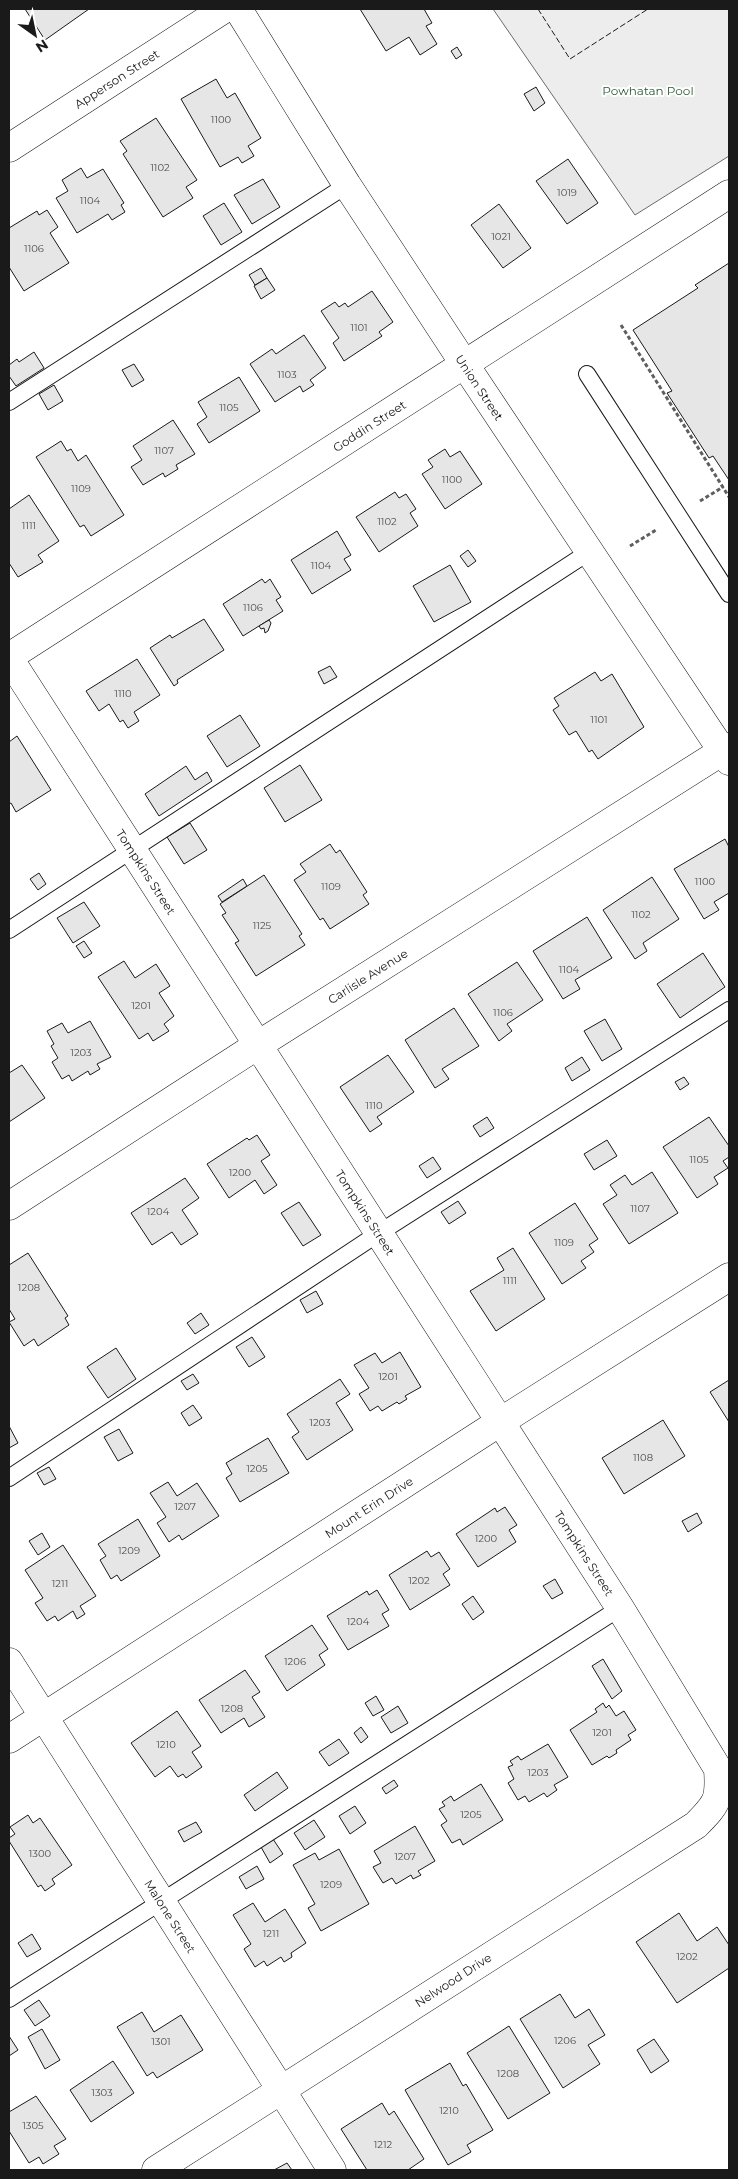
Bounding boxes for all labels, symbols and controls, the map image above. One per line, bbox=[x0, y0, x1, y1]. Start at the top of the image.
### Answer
north arrow bbox=[10, 10, 60, 60]
text: N bbox=[32, 35, 52, 57]
street label: Apperson Street bbox=[71, 46, 162, 111]
park label: Powhatan Pool bbox=[602, 83, 694, 98]
house number: 1100 bbox=[211, 113, 232, 126]
house number: 1102 bbox=[150, 161, 170, 174]
house number: 1019 bbox=[557, 186, 577, 199]
house number: 1104 bbox=[80, 194, 101, 207]
house number: 1021 bbox=[491, 230, 511, 243]
house number: 1106 bbox=[24, 242, 44, 255]
house number: 1101 bbox=[350, 321, 368, 334]
street label: Union Street bbox=[453, 351, 507, 423]
house number: 1103 bbox=[277, 368, 297, 381]
street label: Goddin Street bbox=[330, 396, 408, 455]
house number: 1105 bbox=[219, 401, 239, 414]
house number: 1107 bbox=[154, 444, 174, 457]
house number: 1100 bbox=[442, 473, 463, 486]
house number: 1109 bbox=[71, 482, 91, 495]
house number: 1102 bbox=[377, 515, 397, 528]
house number: 1111 bbox=[22, 519, 36, 532]
house number: 1104 bbox=[311, 559, 332, 572]
house number: 1106 bbox=[243, 601, 263, 614]
house number: 1110 bbox=[114, 687, 132, 700]
house number: 1101 bbox=[590, 713, 608, 726]
street label: Tompkins Street bbox=[113, 826, 179, 917]
house number: 1100 bbox=[695, 875, 716, 888]
house number: 1109 bbox=[321, 880, 341, 893]
house number: 1102 bbox=[631, 908, 651, 921]
house number: 1125 bbox=[253, 919, 272, 932]
street label: Carlisle Avenue bbox=[325, 945, 410, 1007]
house number: 1104 bbox=[559, 963, 580, 976]
house number: 1201 bbox=[131, 999, 151, 1012]
house number: 1106 bbox=[493, 1006, 513, 1019]
house number: 1203 bbox=[70, 1046, 92, 1059]
house number: 1110 bbox=[365, 1099, 383, 1112]
house number: 1105 bbox=[689, 1153, 709, 1166]
house number: 1200 bbox=[229, 1166, 252, 1179]
street label: Tompkins Street bbox=[333, 1167, 398, 1258]
house number: 1107 bbox=[630, 1202, 650, 1215]
house number: 1204 bbox=[147, 1205, 170, 1218]
house number: 1109 bbox=[554, 1236, 574, 1249]
house number: 1111 bbox=[503, 1274, 517, 1287]
house number: 1208 bbox=[18, 1281, 40, 1294]
house number: 1201 bbox=[378, 1370, 398, 1383]
house number: 1203 bbox=[309, 1416, 331, 1429]
house number: 1108 bbox=[633, 1451, 653, 1464]
house number: 1205 bbox=[246, 1462, 268, 1475]
street label: Mount Erin Drive bbox=[322, 1473, 415, 1541]
house number: 1207 bbox=[174, 1500, 196, 1513]
street label: Tompkins Street bbox=[552, 1507, 618, 1598]
house number: 1200 bbox=[475, 1532, 498, 1545]
house number: 1209 bbox=[118, 1544, 140, 1557]
house number: 1202 bbox=[408, 1574, 430, 1587]
house number: 1211 bbox=[52, 1577, 68, 1590]
house number: 1204 bbox=[347, 1615, 370, 1628]
house number: 1206 bbox=[284, 1655, 306, 1668]
house number: 1208 bbox=[221, 1702, 243, 1715]
house number: 1201 bbox=[592, 1726, 612, 1739]
house number: 1210 bbox=[156, 1738, 176, 1751]
house number: 1203 bbox=[527, 1766, 549, 1779]
house number: 1205 bbox=[460, 1808, 482, 1821]
house number: 1300 bbox=[29, 1847, 52, 1860]
house number: 1207 bbox=[394, 1850, 416, 1863]
street label: Malone Street bbox=[142, 1876, 199, 1956]
house number: 1209 bbox=[320, 1878, 342, 1891]
house number: 1211 bbox=[263, 1927, 279, 1940]
street label: Nelwood Drive bbox=[412, 1950, 494, 2010]
house number: 1202 bbox=[676, 1950, 698, 1963]
house number: 1206 bbox=[554, 2034, 576, 2047]
house number: 1301 bbox=[151, 2035, 171, 2048]
house number: 1208 bbox=[497, 2067, 519, 2080]
house number: 1303 bbox=[91, 2086, 113, 2099]
house number: 1210 bbox=[439, 2104, 459, 2117]
house number: 1305 bbox=[22, 2119, 44, 2132]
house number: 1212 bbox=[374, 2138, 393, 2151]

